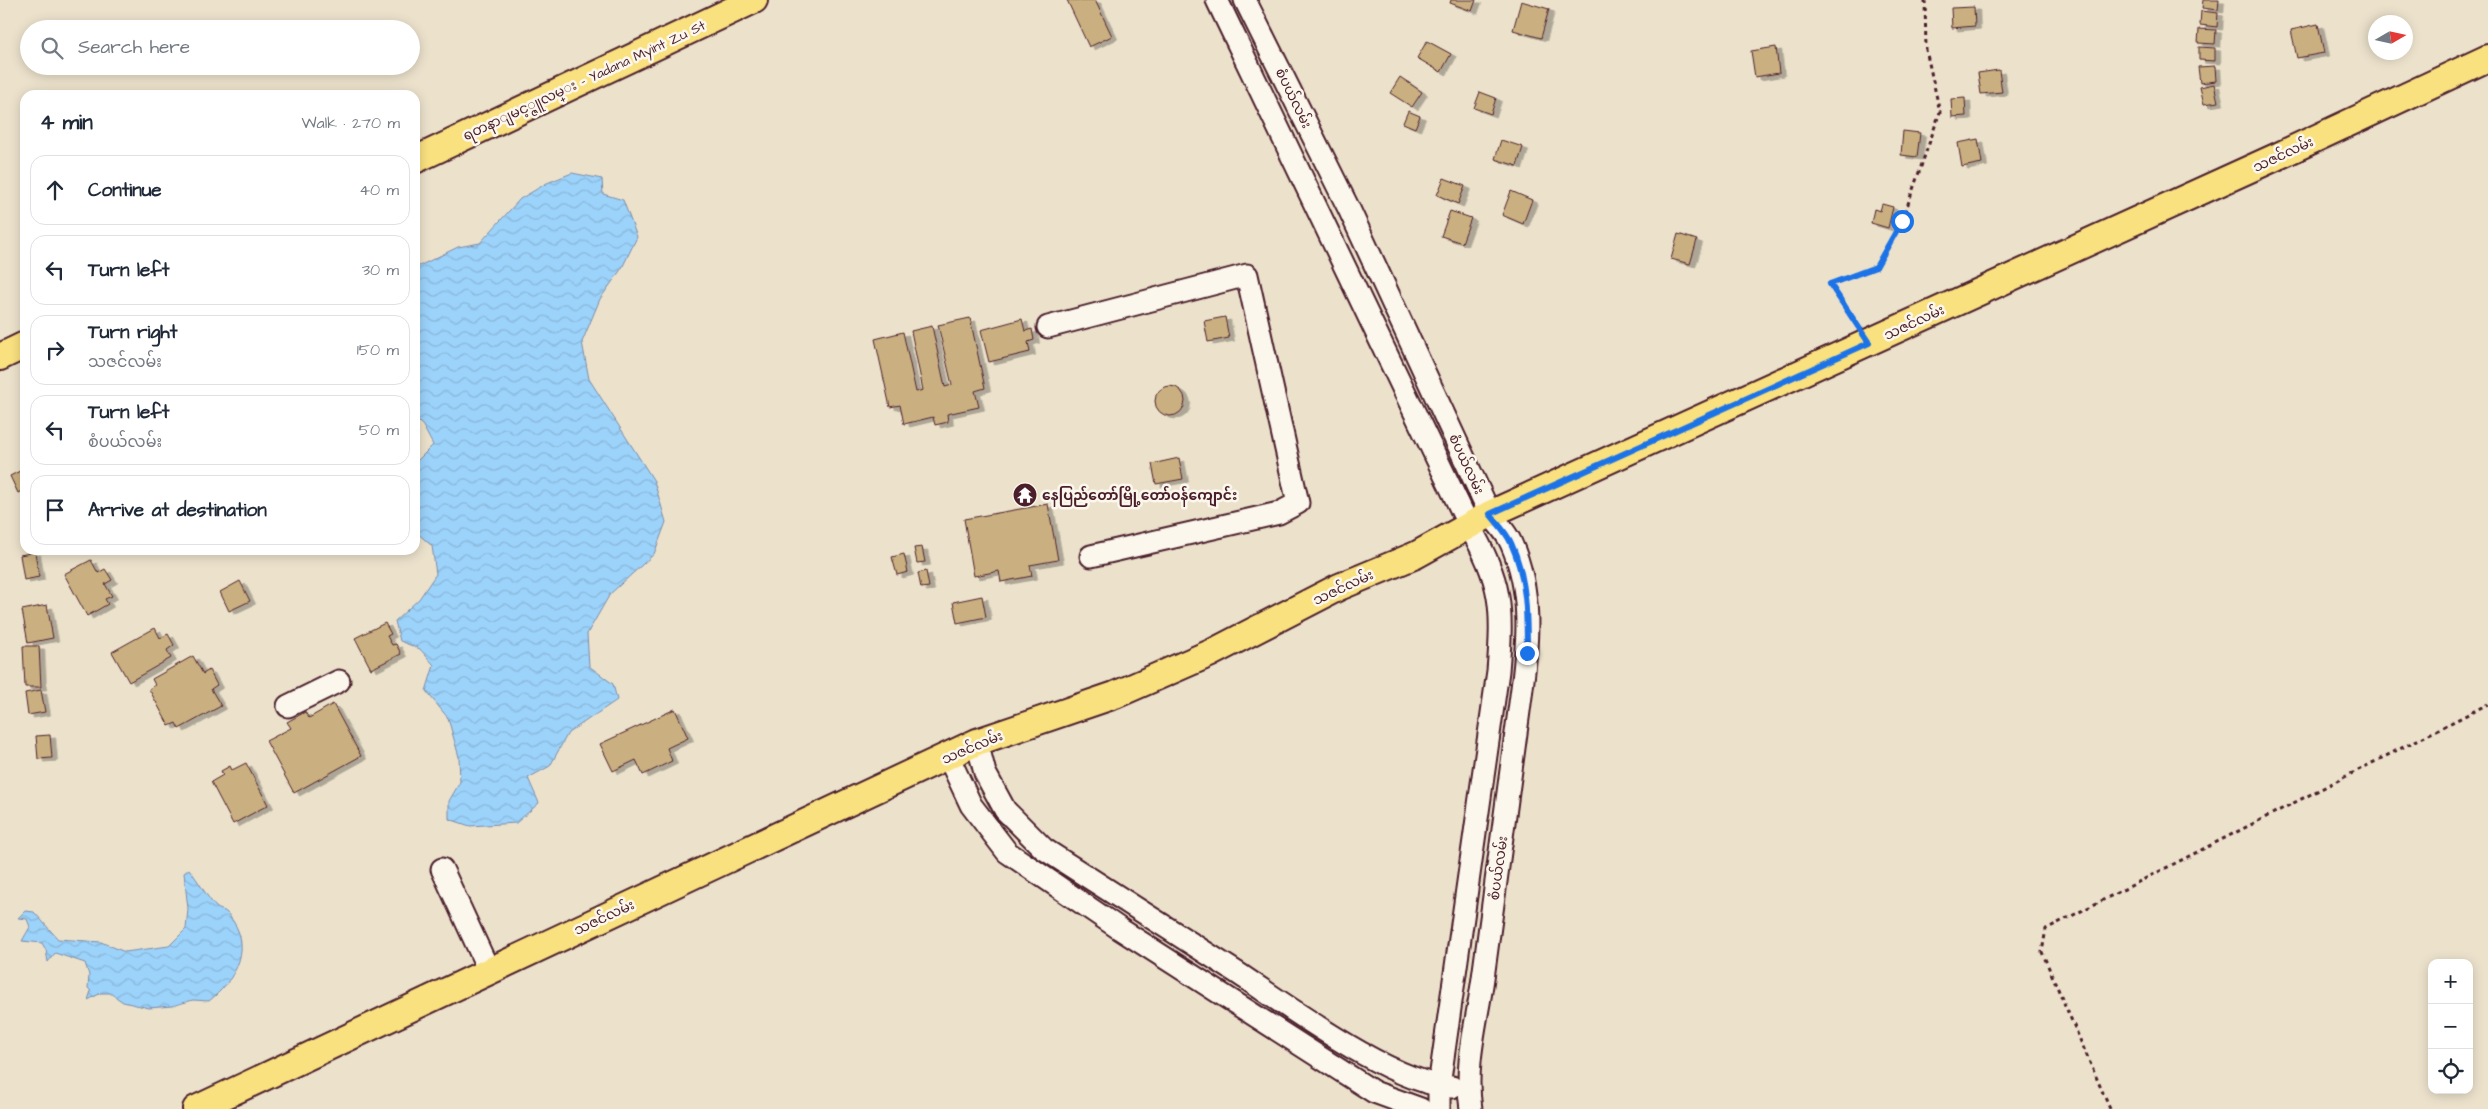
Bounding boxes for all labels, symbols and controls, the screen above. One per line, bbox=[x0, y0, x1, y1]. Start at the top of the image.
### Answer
north arrow bbox=[2368, 15, 2413, 60]
street label: ရတနာျမင့္ဇူလမ္း - Yadana Myint Zu St bbox=[460, 16, 710, 147]
search box bbox=[20, 20, 420, 75]
icon: search bbox=[38, 34, 66, 62]
text: Search here bbox=[78, 34, 190, 61]
street label: စံပယ်လမ်း bbox=[1270, 65, 1317, 132]
text: 4 min bbox=[40, 108, 93, 137]
text: Walk · 270 m bbox=[301, 112, 400, 134]
street label: သဇင်လမ်း bbox=[2250, 131, 2317, 178]
icon: ahead bbox=[41, 176, 69, 204]
text: Continue bbox=[88, 177, 162, 204]
text: 40 m bbox=[359, 179, 399, 201]
route start bbox=[1891, 210, 1914, 233]
icon: left bbox=[41, 256, 69, 284]
text: Turn left bbox=[88, 257, 169, 284]
text: 30 m bbox=[362, 259, 399, 281]
street label: သဇင်လမ်း bbox=[1881, 299, 1948, 346]
text: Turn right bbox=[88, 319, 177, 346]
icon: right bbox=[41, 336, 69, 364]
text: 150 m bbox=[357, 339, 399, 361]
text: သဇင်လမ်း bbox=[88, 351, 162, 373]
text: Turn left bbox=[88, 399, 169, 426]
icon: left bbox=[41, 416, 69, 444]
text: 50 m bbox=[359, 419, 399, 441]
street label: စံပယ်လမ်း bbox=[1443, 430, 1490, 498]
text: စံပယ်လမ်း bbox=[88, 431, 162, 453]
temple icon: နေပြည်တော်မြို့တော်ဝန်ကျောင်း bbox=[1012, 482, 1038, 508]
place label: နေပြည်တော်မြို့တော်ဝန်ကျောင်း bbox=[1042, 485, 1237, 507]
icon: arrive bbox=[41, 496, 69, 524]
text: Arrive at destination bbox=[88, 497, 267, 524]
street label: သဇင်လမ်း bbox=[1310, 564, 1377, 611]
route end bbox=[1516, 642, 1539, 665]
street label: သဇင်လမ်း bbox=[938, 725, 1006, 770]
street label: စံပယ်လမ်း bbox=[1484, 835, 1513, 902]
street label: သဇင်လမ်း bbox=[571, 894, 638, 941]
map controls bbox=[2428, 959, 2473, 1094]
button: + bbox=[2428, 959, 2473, 1004]
button: − bbox=[2428, 1004, 2473, 1049]
button: locate bbox=[2428, 1049, 2473, 1094]

